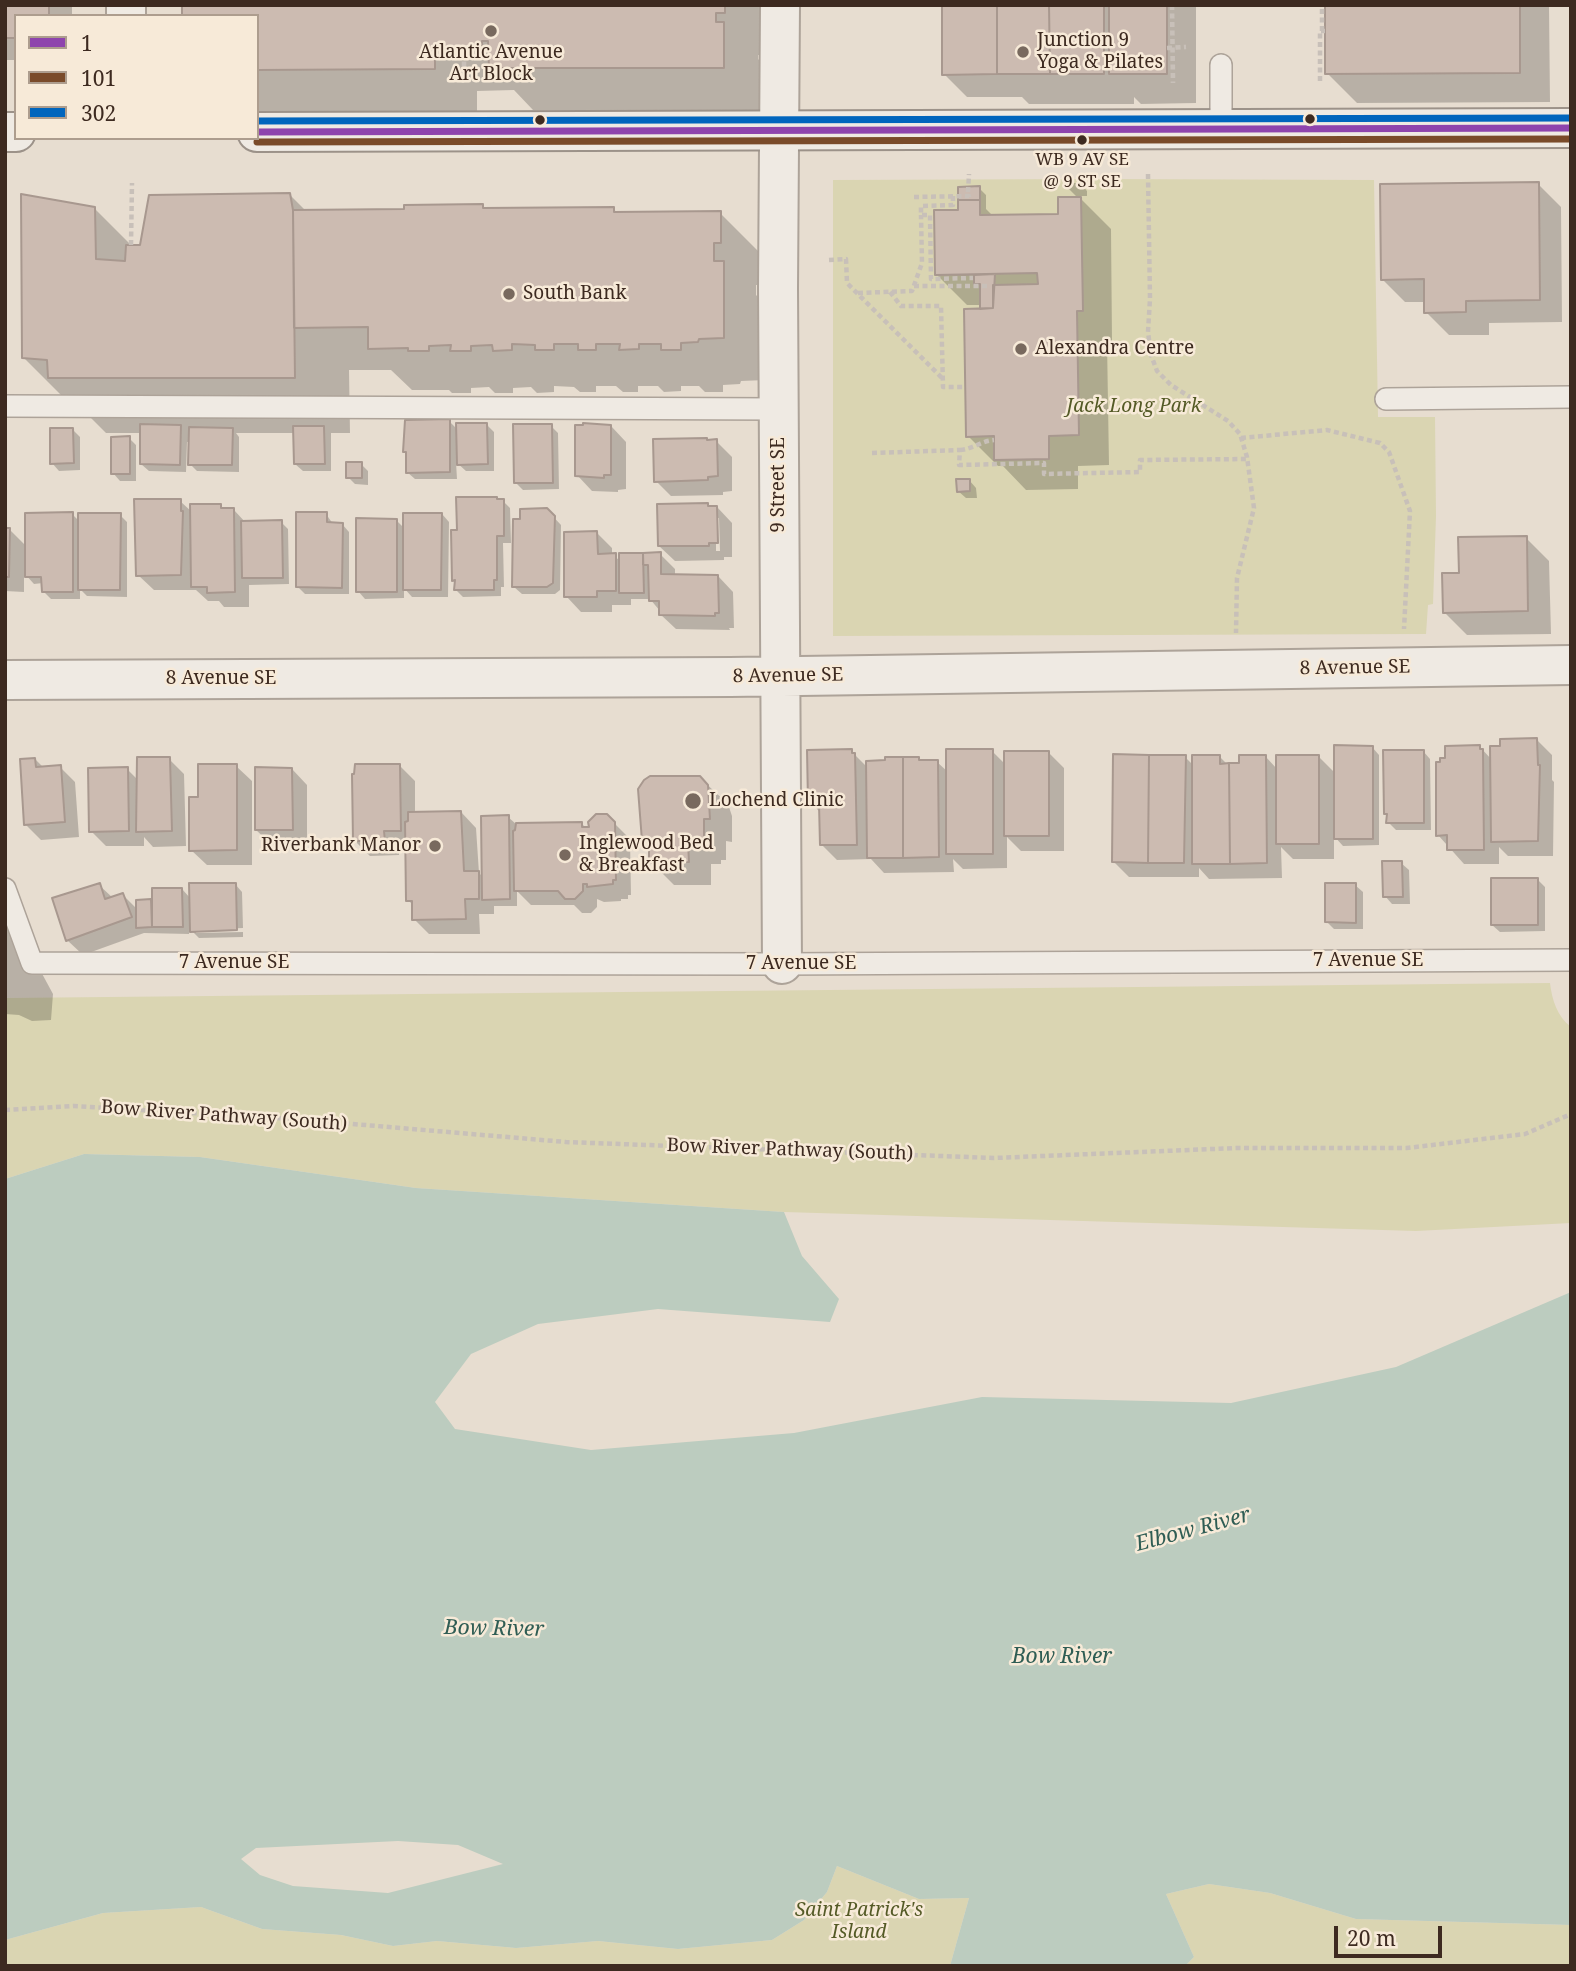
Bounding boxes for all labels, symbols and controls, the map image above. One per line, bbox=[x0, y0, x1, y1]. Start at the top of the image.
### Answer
legend bbox=[14, 14, 259, 140]
marker: Atlantic Avenue Art Block bbox=[483, 23, 499, 39]
text: 1 bbox=[81, 29, 93, 57]
place label: Junction 9 Yoga & Pilates bbox=[1037, 30, 1163, 74]
place label: Atlantic Avenue Art Block bbox=[419, 42, 563, 86]
marker: Junction 9 Yoga & Pilates bbox=[1015, 44, 1031, 60]
text: 101 bbox=[81, 64, 116, 92]
text: 302 bbox=[81, 99, 116, 127]
unlabelled marker bbox=[1303, 112, 1317, 126]
unlabelled marker bbox=[533, 113, 547, 127]
marker: WB 9 AV SE @ 9 ST SE bbox=[1075, 133, 1089, 147]
place label: WB 9 AV SE @ 9 ST SE bbox=[1035, 150, 1129, 190]
place label: South Bank bbox=[523, 283, 627, 305]
marker: South Bank bbox=[501, 286, 517, 302]
place label: Alexandra Centre bbox=[1035, 338, 1194, 360]
marker: Alexandra Centre bbox=[1013, 341, 1029, 357]
park label: Jack Long Park bbox=[1067, 396, 1201, 418]
street label: 9 Street SE bbox=[768, 437, 790, 533]
street label: 8 Avenue SE bbox=[1300, 656, 1410, 680]
street label: 8 Avenue SE bbox=[733, 664, 843, 688]
street label: 8 Avenue SE bbox=[166, 668, 276, 690]
place label: Lochend Clinic bbox=[709, 790, 844, 812]
marker: Lochend Clinic bbox=[683, 791, 703, 811]
place label: Inglewood Bed & Breakfast bbox=[579, 833, 714, 877]
place label: Riverbank Manor bbox=[261, 835, 421, 857]
marker: Riverbank Manor bbox=[427, 838, 443, 854]
marker: Inglewood Bed & Breakfast bbox=[557, 847, 573, 863]
street label: 7 Avenue SE bbox=[1313, 950, 1423, 972]
street label: 7 Avenue SE bbox=[179, 952, 289, 974]
street label: 7 Avenue SE bbox=[746, 953, 856, 975]
street label: Bow River Pathway (South) bbox=[100, 1096, 348, 1136]
street label: Bow River Pathway (South) bbox=[666, 1134, 914, 1166]
water label: Elbow River bbox=[1133, 1503, 1253, 1557]
water label: Bow River bbox=[444, 1616, 544, 1642]
water label: Bow River bbox=[1012, 1644, 1112, 1670]
park label: Saint Patrick's Island bbox=[795, 1900, 923, 1944]
scale bar bbox=[1338, 1912, 1446, 1956]
text: 20 m bbox=[1347, 1924, 1396, 1952]

